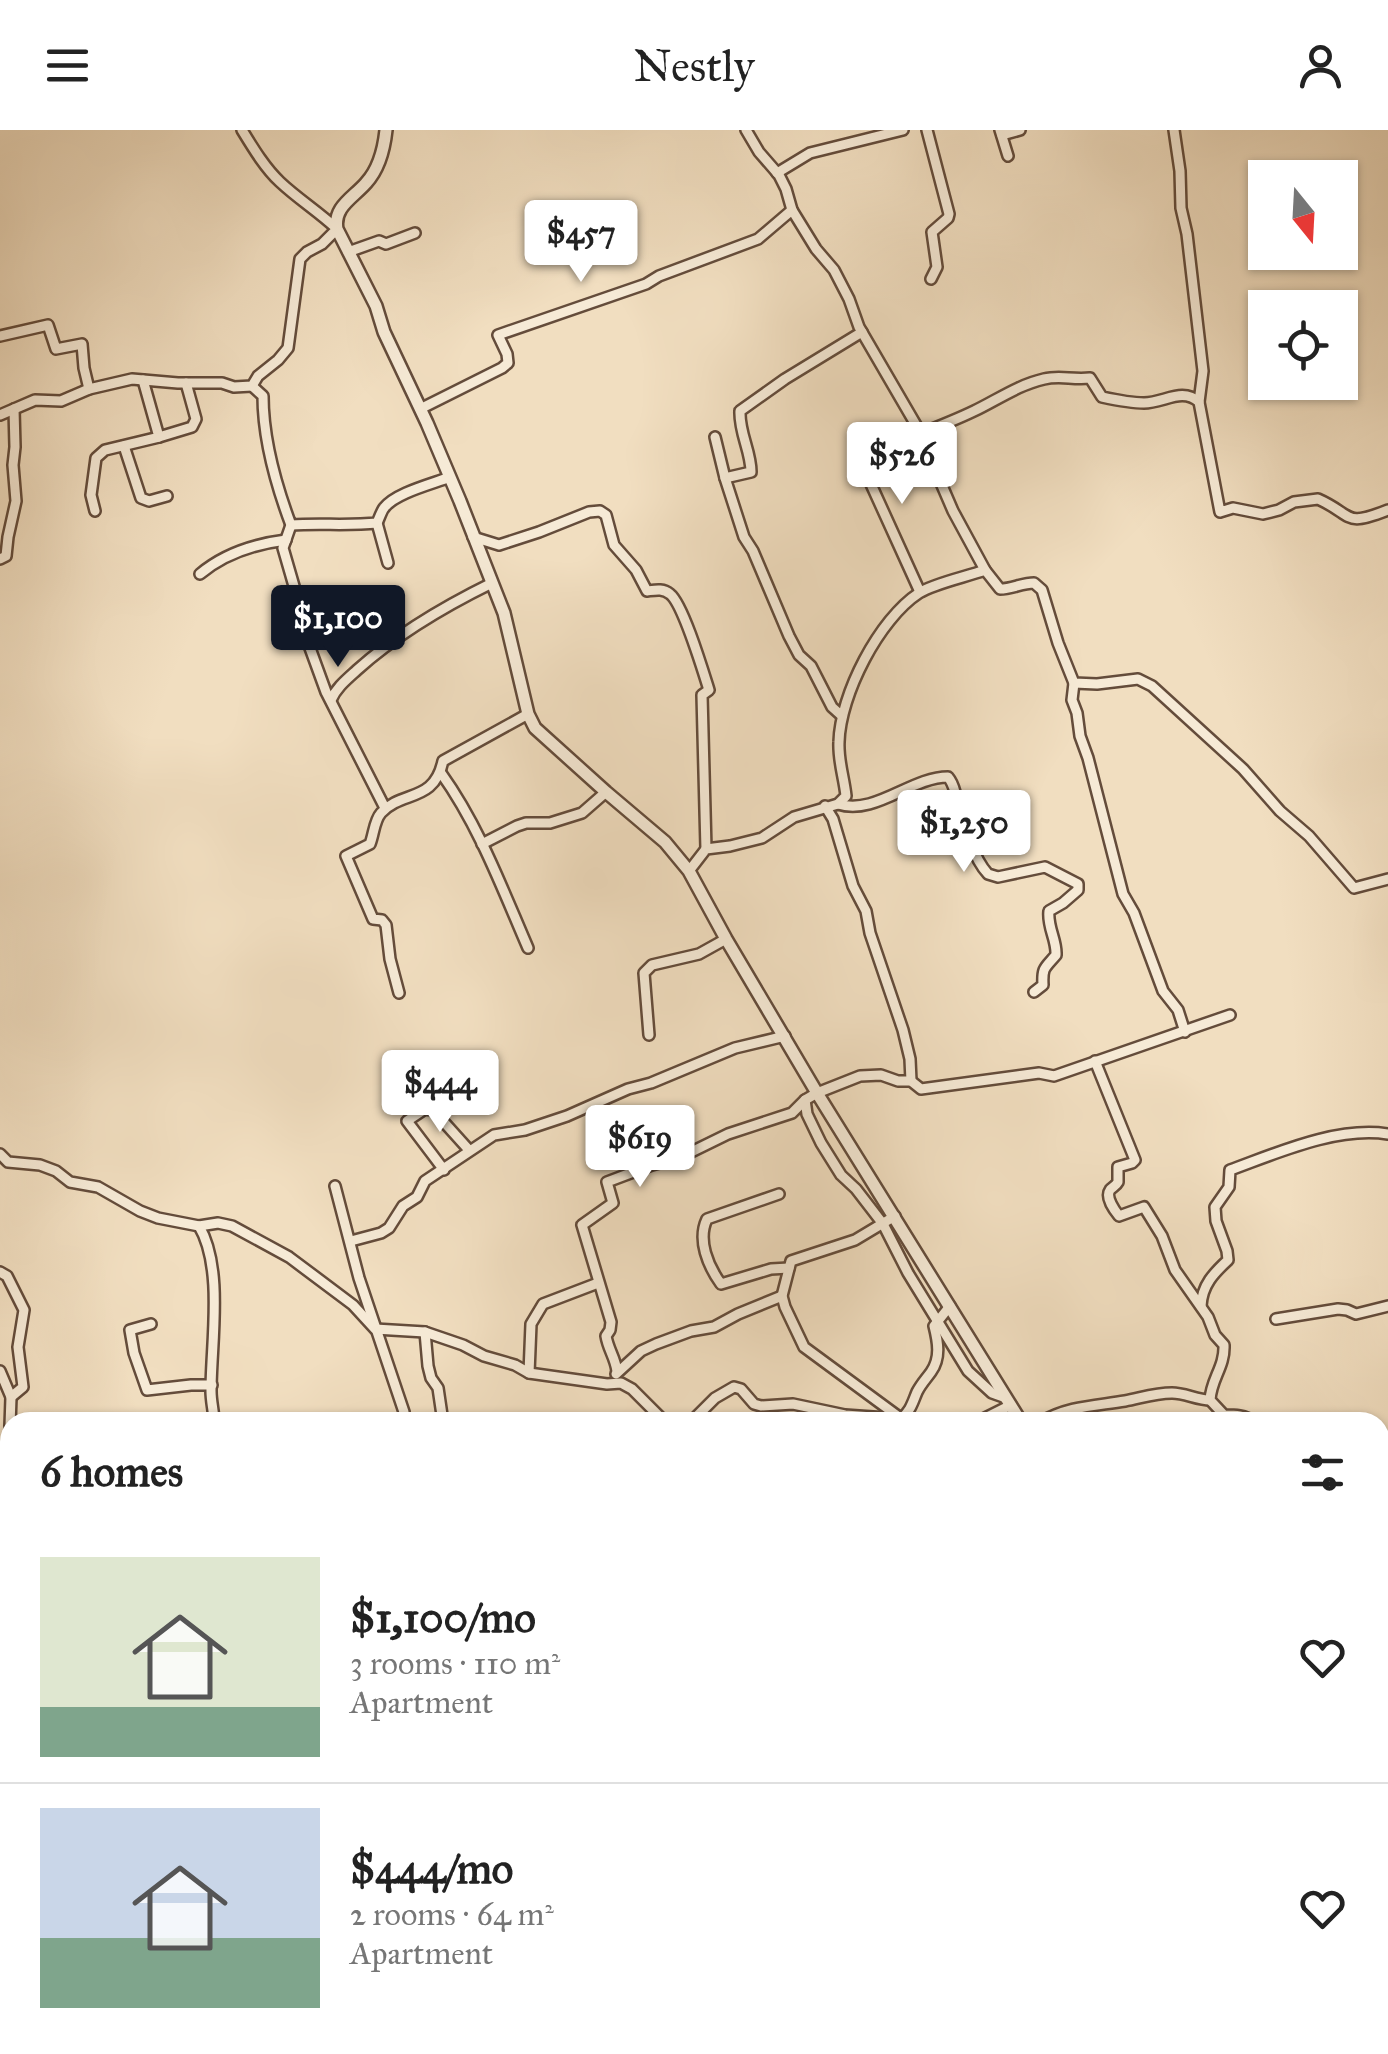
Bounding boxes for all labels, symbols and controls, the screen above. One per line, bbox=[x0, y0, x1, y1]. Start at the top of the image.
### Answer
icon: menu bbox=[40, 38, 95, 93]
text: Nestly bbox=[633, 38, 755, 93]
icon: person bbox=[1293, 38, 1348, 93]
north arrow bbox=[1248, 160, 1358, 270]
map controls bbox=[1248, 160, 1358, 400]
pin: $457 bbox=[522, 200, 640, 285]
text: $457 bbox=[547, 213, 615, 252]
button: locate bbox=[1248, 290, 1358, 400]
pin: $526 bbox=[843, 422, 961, 507]
text: $526 bbox=[869, 435, 935, 474]
pin: $1,100 bbox=[257, 585, 419, 670]
text: $1,100 bbox=[293, 598, 383, 637]
pin: $1,250 bbox=[883, 790, 1045, 875]
text: $1,250 bbox=[919, 803, 1009, 842]
pin: $444 bbox=[381, 1050, 499, 1135]
text: $444 bbox=[404, 1063, 476, 1102]
pin: $619 bbox=[581, 1105, 699, 1190]
text: $619 bbox=[607, 1118, 673, 1157]
icon: filters bbox=[1295, 1445, 1350, 1500]
text: 6 homes bbox=[40, 1446, 183, 1498]
text: $1,100/mo bbox=[350, 1592, 536, 1644]
icon: home bbox=[120, 1597, 240, 1717]
icon: heart bbox=[1295, 1630, 1350, 1685]
text: 3 rooms · 110 m² bbox=[350, 1644, 560, 1683]
text: Apartment bbox=[350, 1683, 493, 1722]
text: $444/mo bbox=[350, 1843, 513, 1895]
icon: home bbox=[120, 1848, 240, 1968]
icon: heart bbox=[1295, 1881, 1350, 1936]
text: 2 rooms · 64 m² bbox=[350, 1895, 554, 1934]
text: Apartment bbox=[350, 1934, 493, 1973]

